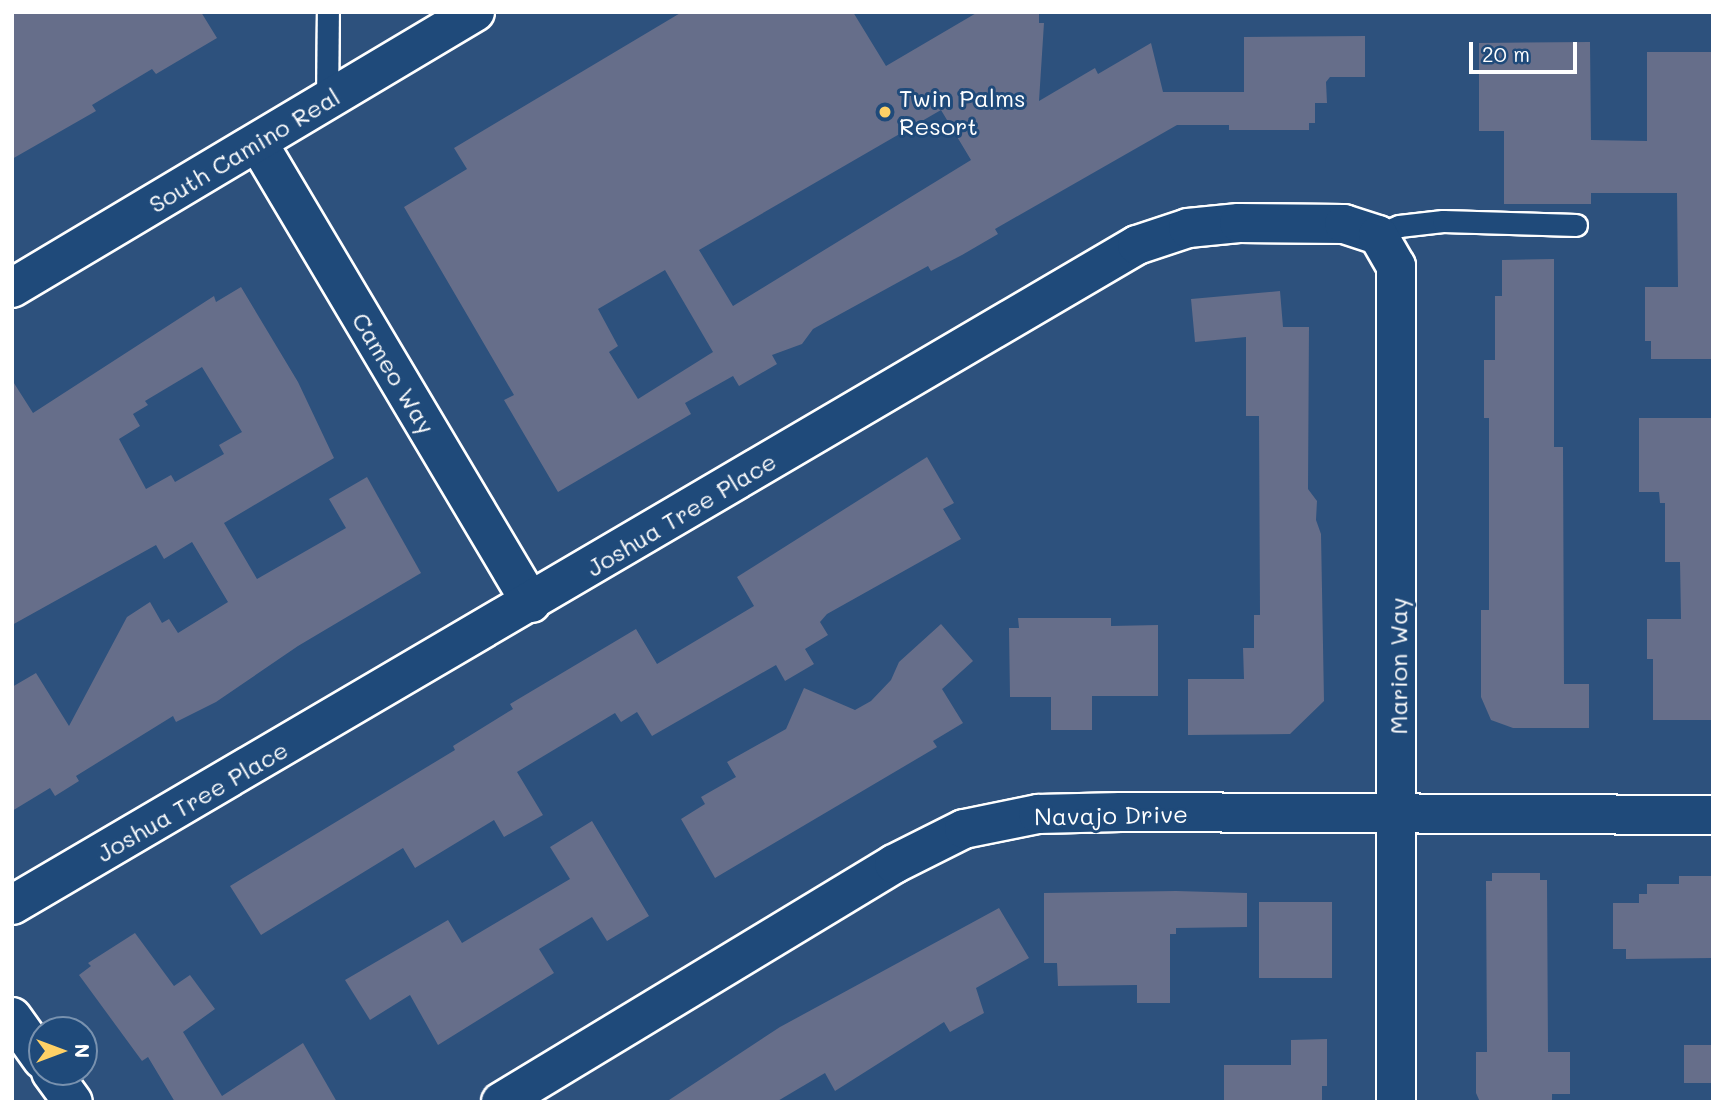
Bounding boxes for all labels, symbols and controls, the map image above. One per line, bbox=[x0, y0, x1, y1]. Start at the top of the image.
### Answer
scale bar bbox=[1473, 28, 1582, 72]
text: 20 m bbox=[1482, 40, 1530, 67]
street label: South Camino Real bbox=[143, 82, 345, 218]
place label: Twin Palms Resort bbox=[899, 84, 1026, 140]
marker: Twin Palms Resort bbox=[877, 104, 893, 120]
street label: Cameo Way bbox=[346, 307, 442, 439]
street label: Joshua Tree Place bbox=[581, 446, 781, 582]
street label: Marion Way bbox=[1384, 597, 1412, 735]
street label: Joshua Tree Place bbox=[91, 735, 293, 867]
street label: Navajo Drive bbox=[1034, 799, 1188, 831]
north arrow bbox=[28, 1016, 98, 1086]
text: N bbox=[70, 1044, 95, 1058]

